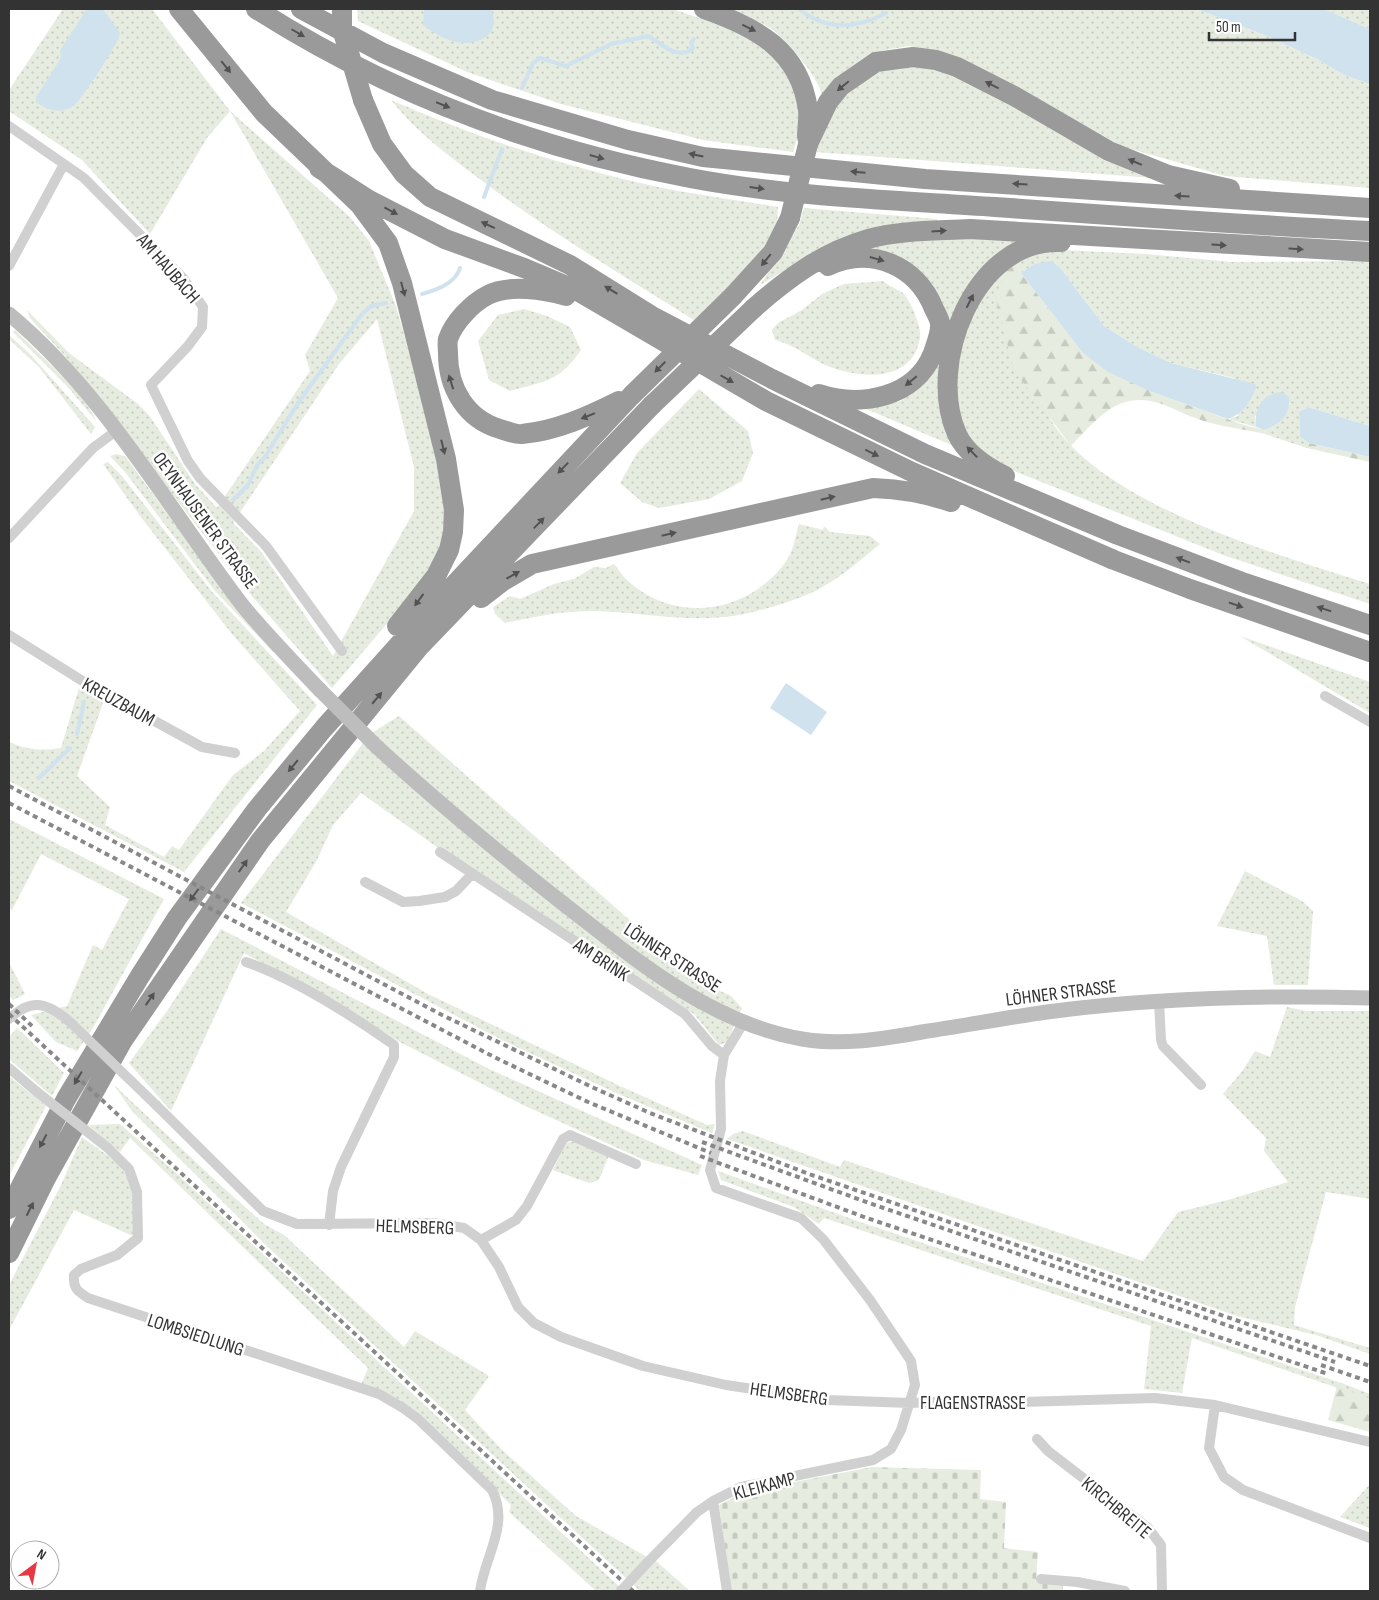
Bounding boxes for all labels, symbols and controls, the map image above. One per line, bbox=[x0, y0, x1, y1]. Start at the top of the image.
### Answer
scale bar bbox=[1209, 10, 1295, 42]
text: 50 m bbox=[1216, 18, 1241, 37]
one-way arrow bbox=[742, 24, 756, 32]
one-way arrow bbox=[291, 29, 304, 38]
one-way arrow bbox=[220, 60, 231, 73]
one-way arrow bbox=[837, 80, 850, 91]
one-way arrow bbox=[985, 81, 999, 89]
one-way arrow bbox=[436, 102, 450, 110]
one-way arrow bbox=[689, 151, 704, 159]
one-way arrow bbox=[590, 153, 605, 161]
one-way arrow bbox=[1128, 157, 1142, 165]
one-way arrow bbox=[850, 168, 866, 176]
one-way arrow bbox=[1012, 180, 1028, 188]
one-way arrow bbox=[749, 184, 765, 192]
one-way arrow bbox=[1174, 192, 1190, 200]
one-way arrow bbox=[383, 207, 398, 215]
one-way arrow bbox=[481, 221, 495, 229]
one-way arrow bbox=[931, 226, 947, 234]
street label: AM HAUBACH bbox=[131, 229, 204, 309]
one-way arrow bbox=[1211, 241, 1227, 249]
one-way arrow bbox=[1289, 246, 1305, 254]
one-way arrow bbox=[761, 253, 772, 266]
one-way arrow bbox=[870, 255, 885, 263]
one-way arrow bbox=[399, 282, 407, 297]
one-way arrow bbox=[604, 286, 617, 295]
one-way arrow bbox=[966, 294, 974, 308]
one-way arrow bbox=[655, 361, 667, 373]
one-way arrow bbox=[447, 374, 455, 389]
one-way arrow bbox=[721, 374, 734, 383]
one-way arrow bbox=[905, 376, 918, 387]
one-way arrow bbox=[581, 412, 595, 420]
one-way arrow bbox=[439, 439, 447, 454]
one-way arrow bbox=[966, 447, 978, 459]
street label: OEYNHAUSENER STRASSE bbox=[147, 448, 262, 594]
one-way arrow bbox=[865, 449, 879, 457]
one-way arrow bbox=[557, 462, 569, 474]
one-way arrow bbox=[820, 494, 835, 502]
one-way arrow bbox=[533, 517, 545, 529]
one-way arrow bbox=[662, 530, 677, 538]
one-way arrow bbox=[1175, 556, 1190, 564]
one-way arrow bbox=[505, 571, 520, 579]
one-way arrow bbox=[414, 593, 424, 607]
one-way arrow bbox=[1229, 602, 1244, 610]
one-way arrow bbox=[1316, 605, 1331, 613]
street label: KREUZBAUM bbox=[78, 673, 159, 732]
one-way arrow bbox=[371, 691, 382, 704]
one-way arrow bbox=[287, 759, 298, 772]
one-way arrow bbox=[238, 859, 248, 873]
one-way arrow bbox=[188, 888, 199, 901]
street label: LÖHNER STRASSE bbox=[619, 918, 725, 998]
street label: AM BRINK bbox=[568, 933, 634, 987]
street label: LÖHNER STRASSE bbox=[1005, 975, 1118, 1012]
one-way arrow bbox=[145, 992, 155, 1006]
one-way arrow bbox=[74, 1072, 83, 1085]
one-way arrow bbox=[39, 1134, 47, 1149]
one-way arrow bbox=[26, 1202, 34, 1216]
street label: HELMSBERG bbox=[375, 1215, 455, 1240]
street label: LOMBSIEDLUNG bbox=[144, 1309, 247, 1362]
street label: HELMSBERG bbox=[748, 1378, 829, 1411]
street label: FLAGENSTRASSE bbox=[920, 1392, 1026, 1415]
street label: KLEIKAMP bbox=[731, 1467, 798, 1506]
street label: KIRCHBREITE bbox=[1076, 1472, 1156, 1544]
north arrow bbox=[10, 1540, 60, 1590]
text: N bbox=[34, 1545, 49, 1564]

